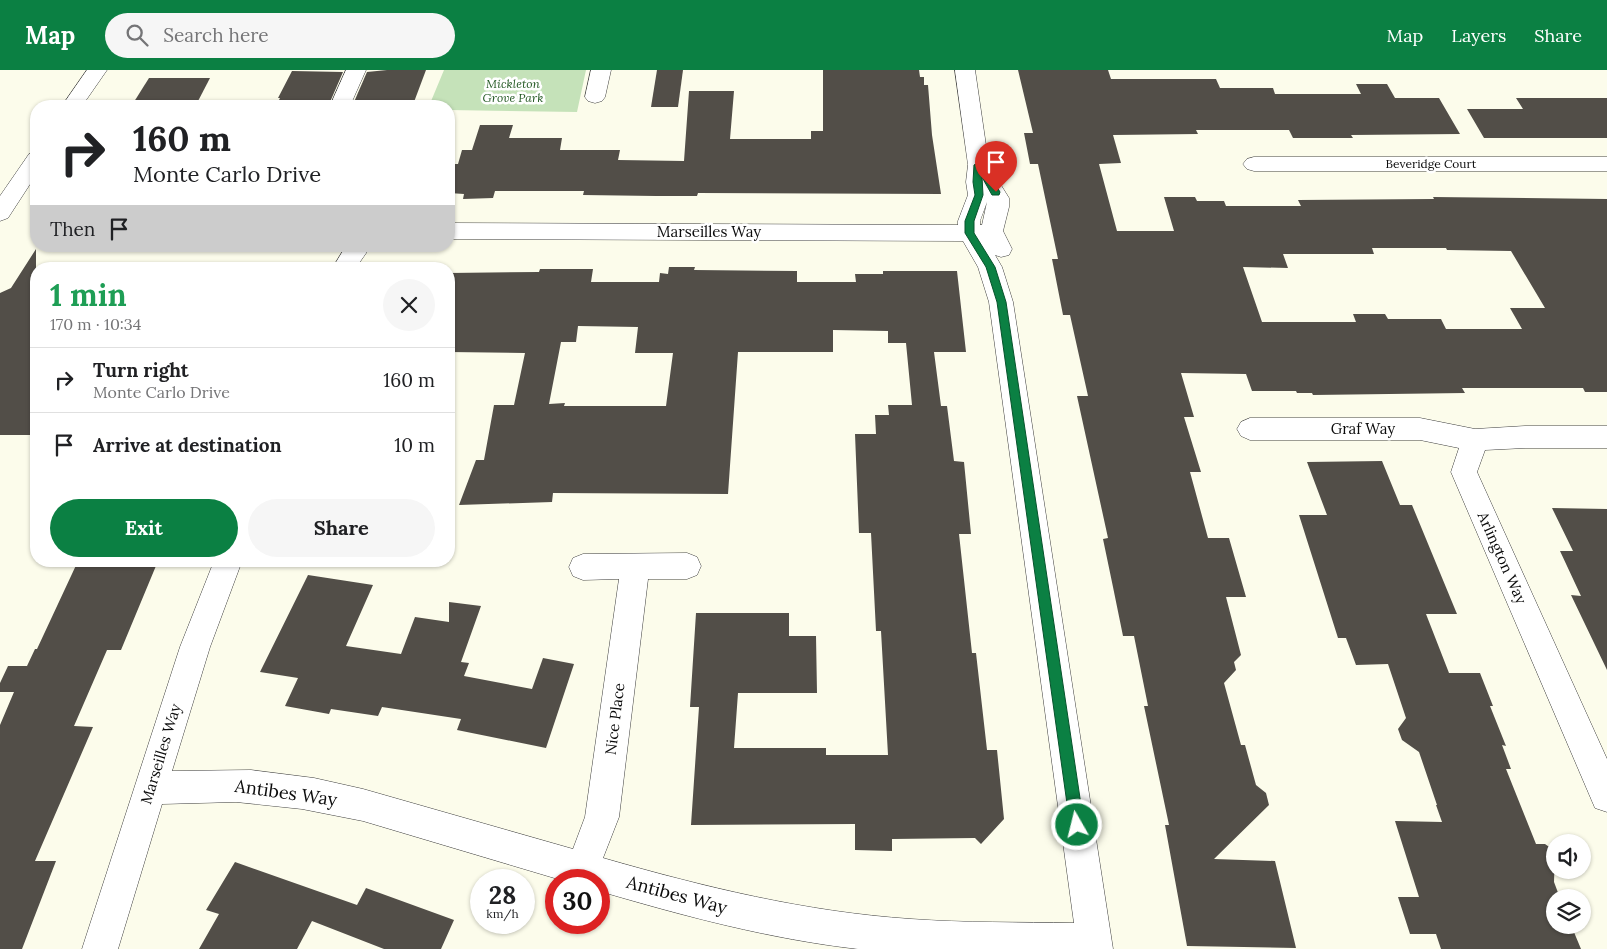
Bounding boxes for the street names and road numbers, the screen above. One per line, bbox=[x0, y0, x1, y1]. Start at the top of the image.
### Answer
street label: Beveridge Court bbox=[1386, 156, 1477, 171]
street label: Marseilles Way bbox=[657, 222, 761, 241]
street label: Graf Way bbox=[1331, 419, 1395, 438]
street label: Arlington Way bbox=[1473, 508, 1531, 607]
street label: Nice Place bbox=[601, 682, 628, 756]
street label: Marseilles Way bbox=[136, 701, 185, 807]
street label: Antibes Way bbox=[232, 774, 339, 811]
street label: Antibes Way bbox=[623, 870, 730, 919]

